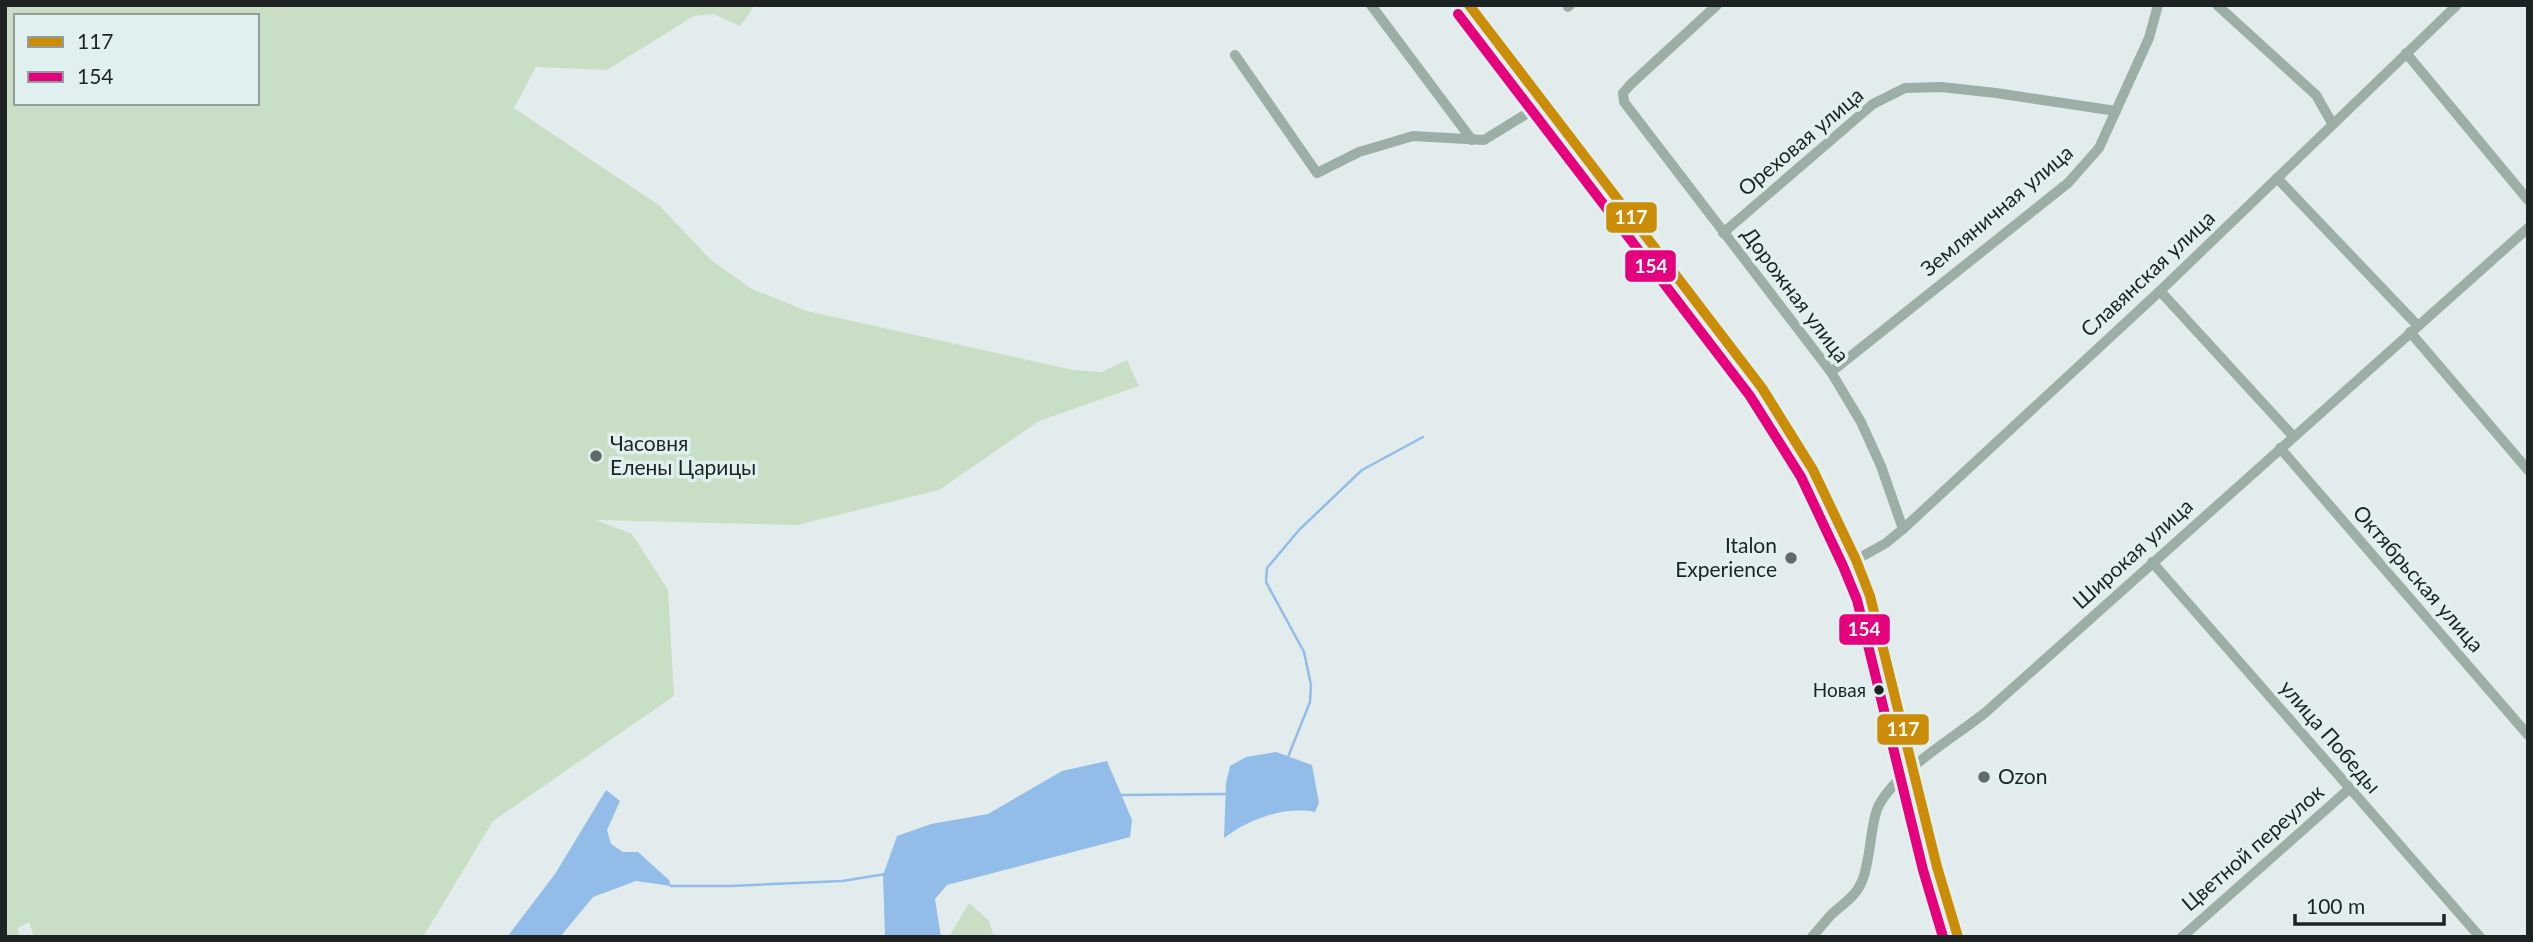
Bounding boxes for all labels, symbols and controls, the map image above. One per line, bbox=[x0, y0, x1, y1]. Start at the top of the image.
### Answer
legend bbox=[14, 14, 259, 105]
text: 117 bbox=[77, 28, 114, 53]
text: 154 bbox=[77, 63, 114, 88]
street label: Ореховая улица bbox=[1733, 81, 1868, 200]
street label: Земляничная улица bbox=[1915, 139, 2077, 281]
line badge: 117 bbox=[1605, 201, 1658, 234]
text: 117 bbox=[1614, 205, 1648, 228]
street label: Славянская улица bbox=[2075, 205, 2219, 341]
street label: Дорожная улица bbox=[1737, 222, 1855, 367]
line badge: 154 bbox=[1624, 249, 1677, 283]
text: 154 bbox=[1634, 254, 1668, 277]
place label: Часовня Елены Царицы bbox=[610, 430, 756, 479]
marker: Часовня Елены Царицы bbox=[588, 448, 604, 464]
street label: Широкая улица bbox=[2067, 493, 2197, 613]
street label: Октябрьская улица bbox=[2349, 499, 2490, 657]
place label: Italon Experience bbox=[1675, 532, 1777, 581]
marker: Italon Experience bbox=[1783, 550, 1799, 566]
line badge: 154 bbox=[1838, 613, 1891, 646]
text: 154 bbox=[1847, 617, 1881, 640]
street label: улица Победы bbox=[2275, 675, 2387, 797]
place label: Новая bbox=[1813, 678, 1866, 701]
marker: Новая bbox=[1872, 683, 1886, 697]
line badge: 117 bbox=[1876, 713, 1930, 746]
text: 117 bbox=[1886, 717, 1920, 740]
place label: Ozon bbox=[1998, 763, 2048, 788]
marker: Ozon bbox=[1976, 769, 1992, 785]
street label: Цветной переулок bbox=[2176, 778, 2328, 915]
scale bar bbox=[2295, 883, 2444, 927]
text: 100 m bbox=[2306, 893, 2365, 918]

